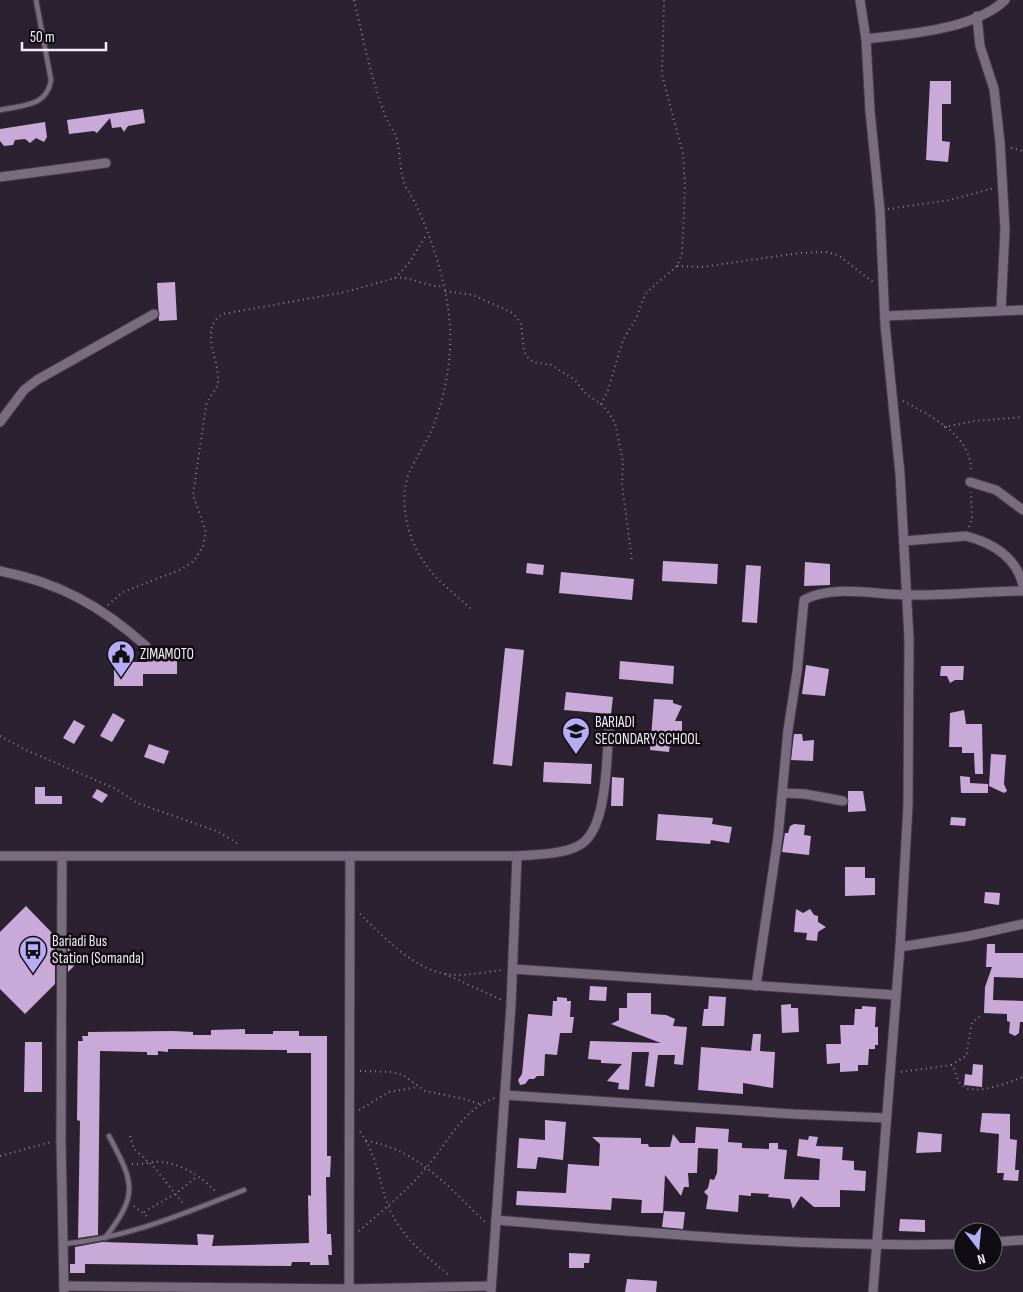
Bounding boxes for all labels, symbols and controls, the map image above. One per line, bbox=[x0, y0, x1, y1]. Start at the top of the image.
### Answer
scale bar bbox=[22, 20, 106, 52]
text: 50 m bbox=[30, 28, 55, 47]
public building icon: ZIMAMOTO bbox=[106, 639, 136, 678]
place label: ZIMAMOTO bbox=[140, 645, 194, 664]
place label: BARIADI SECONDARY SCHOOL bbox=[595, 713, 701, 749]
school or university icon: BARIADI SECONDARY SCHOOL bbox=[561, 716, 591, 755]
place label: Bariadi Bus Station (Somanda) bbox=[52, 932, 144, 968]
bus stop icon: Bariadi Bus Station (Somanda) bbox=[18, 935, 48, 974]
north arrow bbox=[953, 1222, 1003, 1272]
text: N bbox=[976, 1250, 987, 1268]

